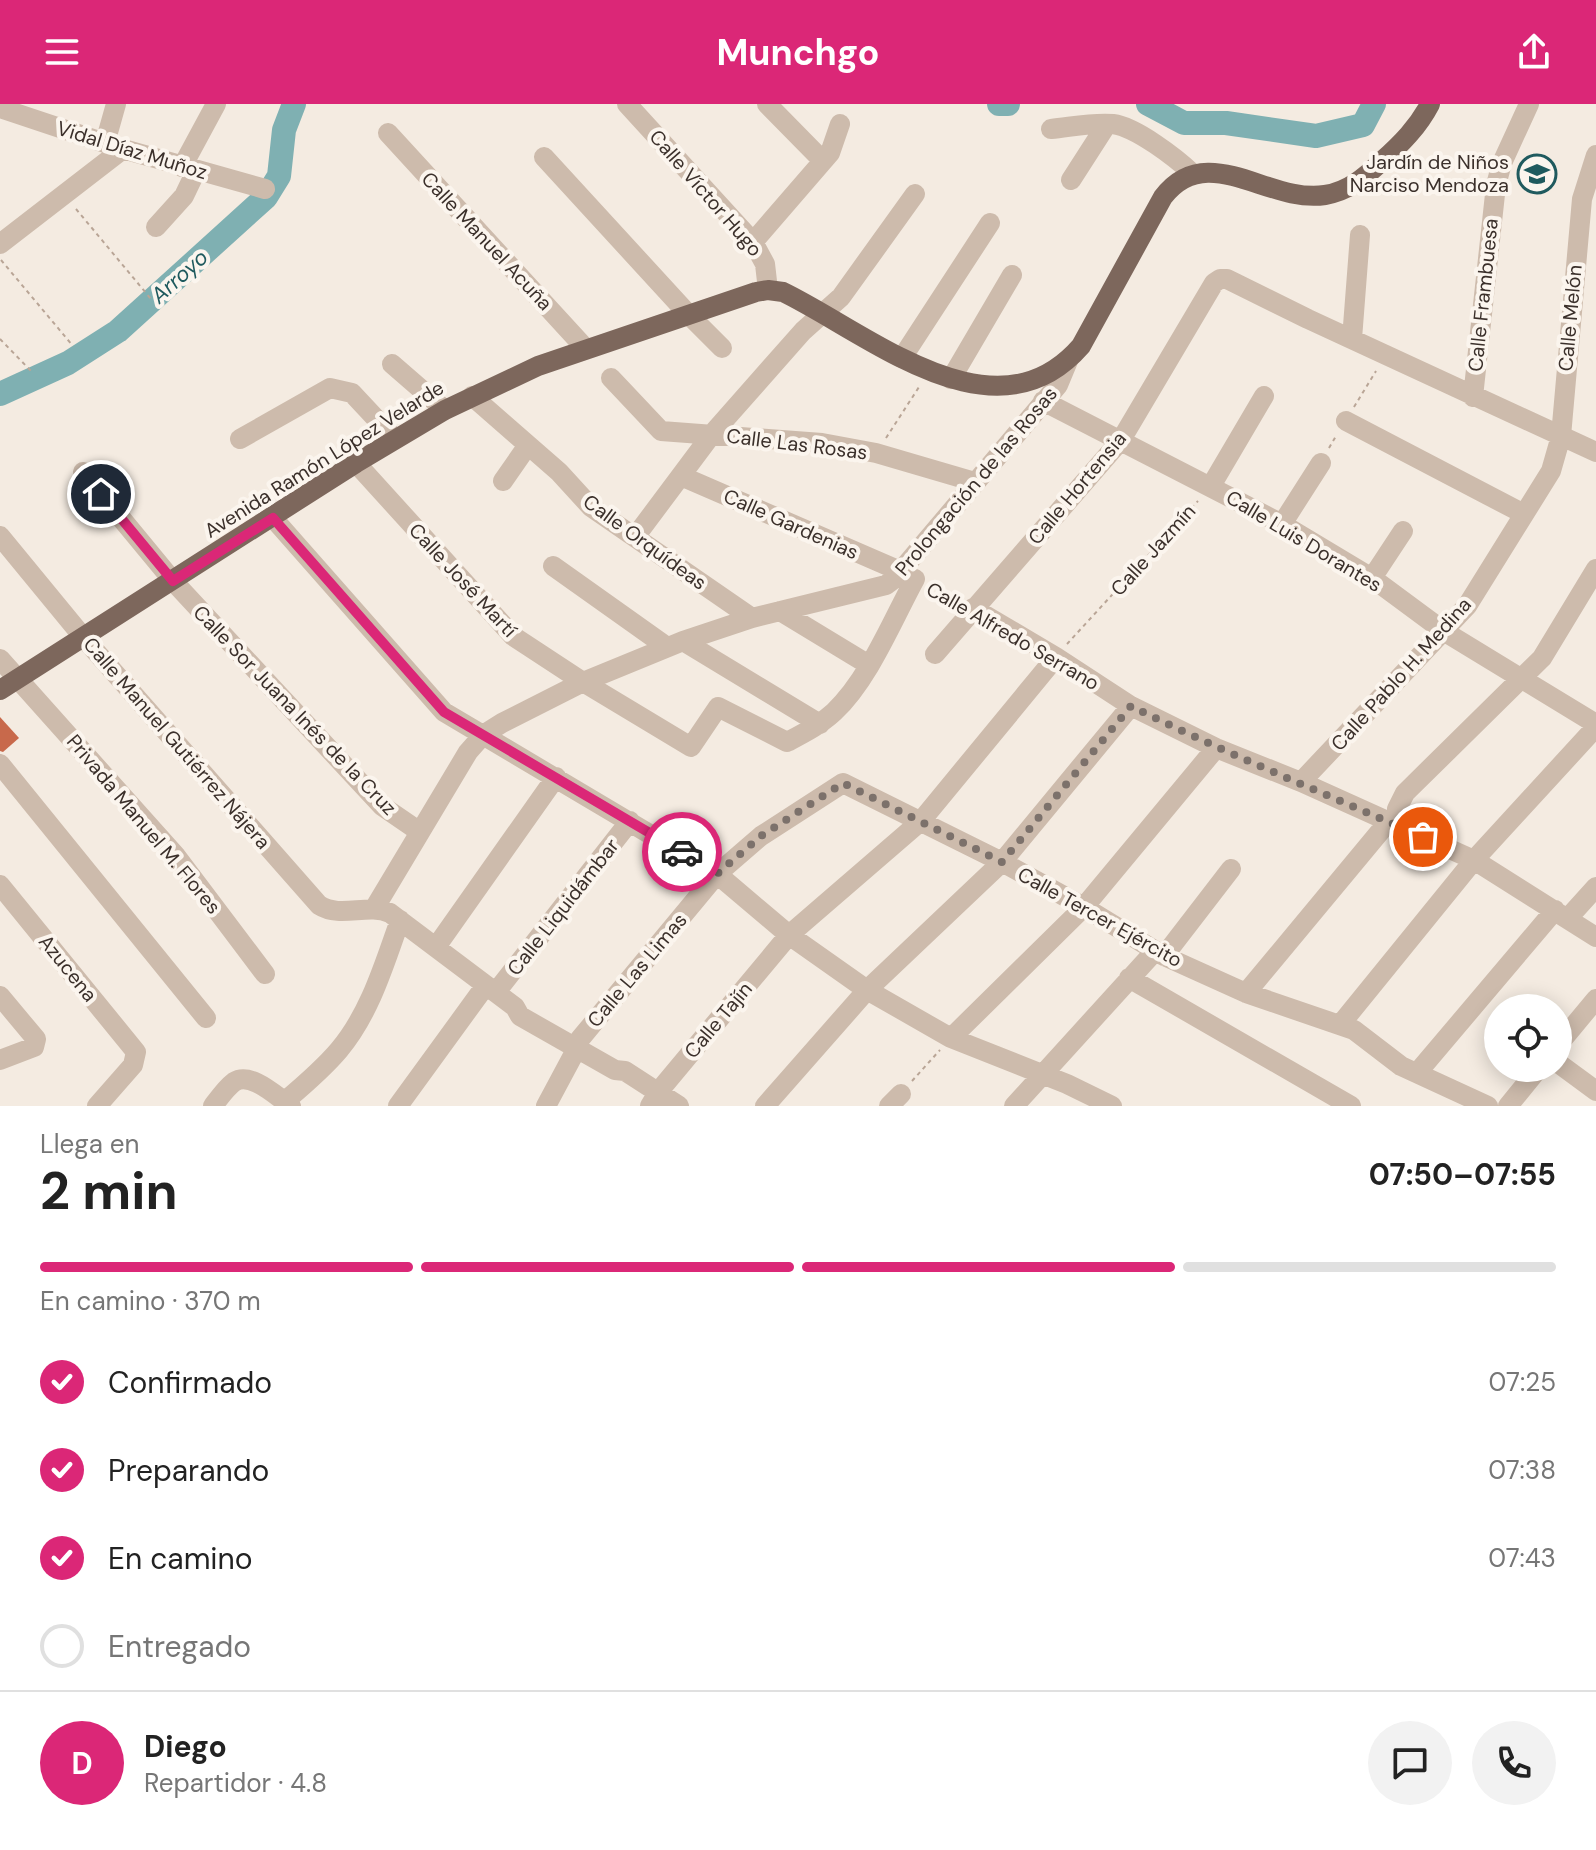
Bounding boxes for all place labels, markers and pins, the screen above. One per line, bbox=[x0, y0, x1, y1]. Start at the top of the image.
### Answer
place label: Jardín de Niños Narciso Mendoza bbox=[1350, 149, 1509, 198]
school or university icon: Jardín de Niños Narciso Mendoza bbox=[1516, 153, 1558, 195]
pin bbox=[67, 460, 135, 528]
pin bbox=[1389, 803, 1457, 871]

